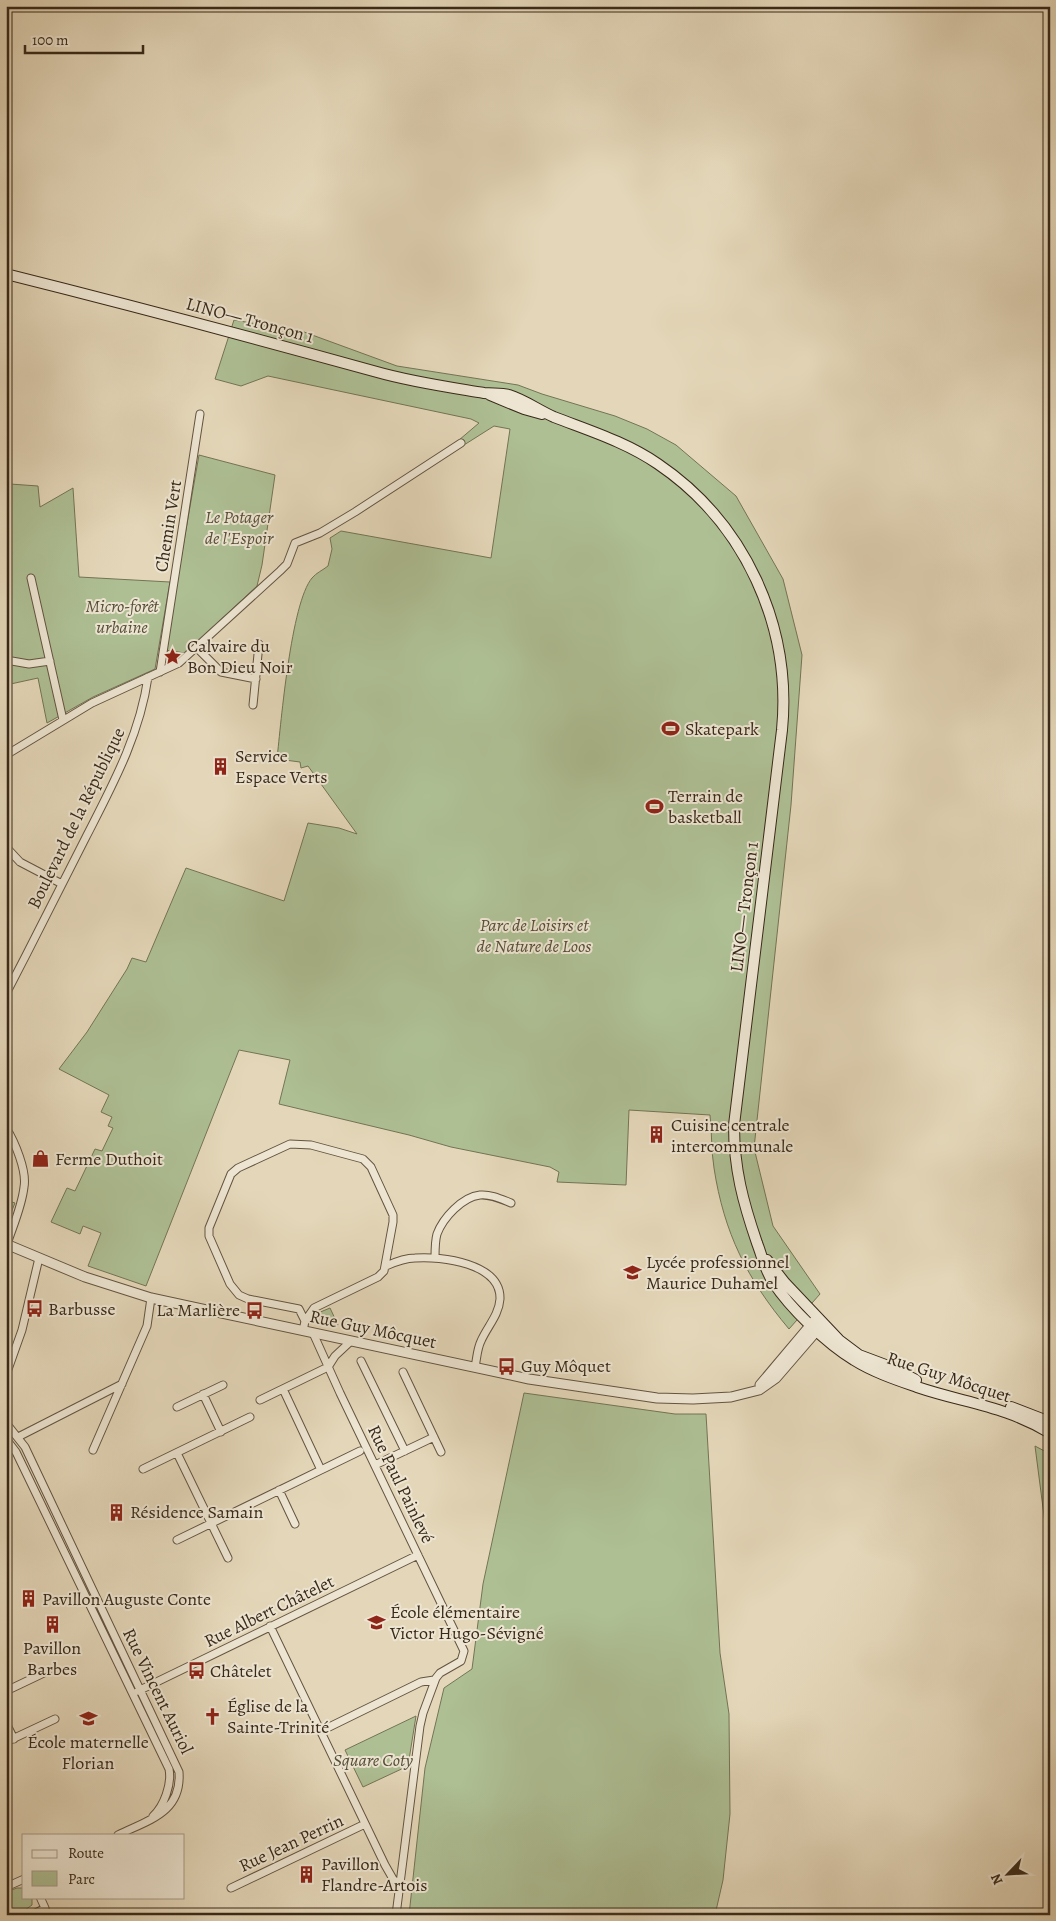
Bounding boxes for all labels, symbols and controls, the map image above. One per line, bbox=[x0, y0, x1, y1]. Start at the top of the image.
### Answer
scale bar bbox=[25, 22, 142, 54]
text: 100 m bbox=[32, 30, 69, 50]
street label: LINO— Tronçon 1 bbox=[184, 291, 316, 349]
street label: Chemin Vert bbox=[149, 478, 187, 574]
park label: Le Potager de l'Espoir bbox=[205, 505, 274, 550]
park label: Micro-forêt urbaine bbox=[86, 594, 159, 639]
place label: Calvaire du Bon Dieu Noir bbox=[187, 634, 293, 679]
place icon: Calvaire du Bon Dieu Noir bbox=[163, 646, 183, 666]
place label: Skatepark bbox=[685, 717, 759, 741]
sports icon: Skatepark bbox=[661, 719, 681, 739]
street label: Boulevard de la République bbox=[22, 723, 130, 913]
place label: Service Espace Verts bbox=[235, 744, 328, 789]
building icon: Service Espace Verts bbox=[211, 756, 231, 776]
place label: Terrain de basketball bbox=[668, 784, 743, 829]
sports icon: Terrain de basketball bbox=[644, 796, 664, 816]
street label: LINO— Tronçon 1 bbox=[724, 840, 764, 974]
park label: Parc de Loisirs et de Nature de Loos bbox=[477, 913, 591, 958]
place label: Cuisine centrale intercommunale bbox=[671, 1113, 793, 1158]
building icon: Cuisine centrale intercommunale bbox=[647, 1125, 667, 1145]
place label: Ferme Duthoit bbox=[55, 1147, 163, 1171]
shop icon: Ferme Duthoit bbox=[31, 1149, 51, 1169]
place label: Lycée professionnel Maurice Duhamel bbox=[646, 1250, 790, 1295]
school or university icon: Lycée professionnel Maurice Duhamel bbox=[622, 1262, 642, 1282]
place label: Barbusse bbox=[48, 1297, 115, 1321]
place label: La Marlière bbox=[156, 1298, 240, 1322]
bus stop icon: Barbusse bbox=[24, 1299, 44, 1319]
bus stop icon: La Marlière bbox=[244, 1300, 264, 1320]
street label: Rue Guy Môcquet bbox=[307, 1304, 439, 1354]
street label: Rue Guy Môcquet bbox=[884, 1346, 1014, 1408]
place label: Guy Môquet bbox=[521, 1354, 611, 1378]
bus stop icon: Guy Môquet bbox=[497, 1356, 517, 1376]
street label: Rue Paul Painlevé bbox=[362, 1421, 440, 1547]
place label: Résidence Samain bbox=[130, 1500, 263, 1524]
building icon: Résidence Samain bbox=[106, 1502, 126, 1522]
street label: Rue Albert Châtelet bbox=[200, 1569, 338, 1653]
place label: Pavillon Auguste Conte bbox=[42, 1587, 211, 1611]
building icon: Pavillon Auguste Conte bbox=[18, 1589, 38, 1609]
place label: École élémentaire Victor Hugo-Sévigné bbox=[389, 1600, 544, 1645]
school or university icon: École élémentaire Victor Hugo-Sévigné bbox=[366, 1612, 386, 1632]
building icon: Pavillon Barbes bbox=[42, 1615, 62, 1635]
street label: Rue Vincent Auriol bbox=[117, 1624, 199, 1758]
place label: Pavillon Barbes bbox=[23, 1636, 81, 1681]
place label: Châtelet bbox=[210, 1659, 272, 1683]
bus stop icon: Châtelet bbox=[186, 1661, 206, 1681]
place label: Église de la Sainte-Trinité bbox=[227, 1694, 329, 1739]
church icon: Église de la Sainte-Trinité bbox=[203, 1706, 223, 1726]
school or university icon: École maternelle Florian bbox=[78, 1709, 98, 1729]
place label: École maternelle Florian bbox=[27, 1730, 149, 1775]
park label: Square Coty bbox=[333, 1748, 413, 1772]
street label: Rue Jean Perrin bbox=[235, 1808, 347, 1878]
legend bbox=[22, 1834, 185, 1898]
text: Route bbox=[68, 1843, 104, 1863]
north arrow bbox=[984, 1848, 1034, 1898]
place label: Pavillon Flandre-Artois bbox=[321, 1852, 428, 1897]
building icon: Pavillon Flandre-Artois bbox=[297, 1864, 317, 1884]
text: Parc bbox=[68, 1869, 95, 1889]
text: N bbox=[986, 1871, 1007, 1888]

